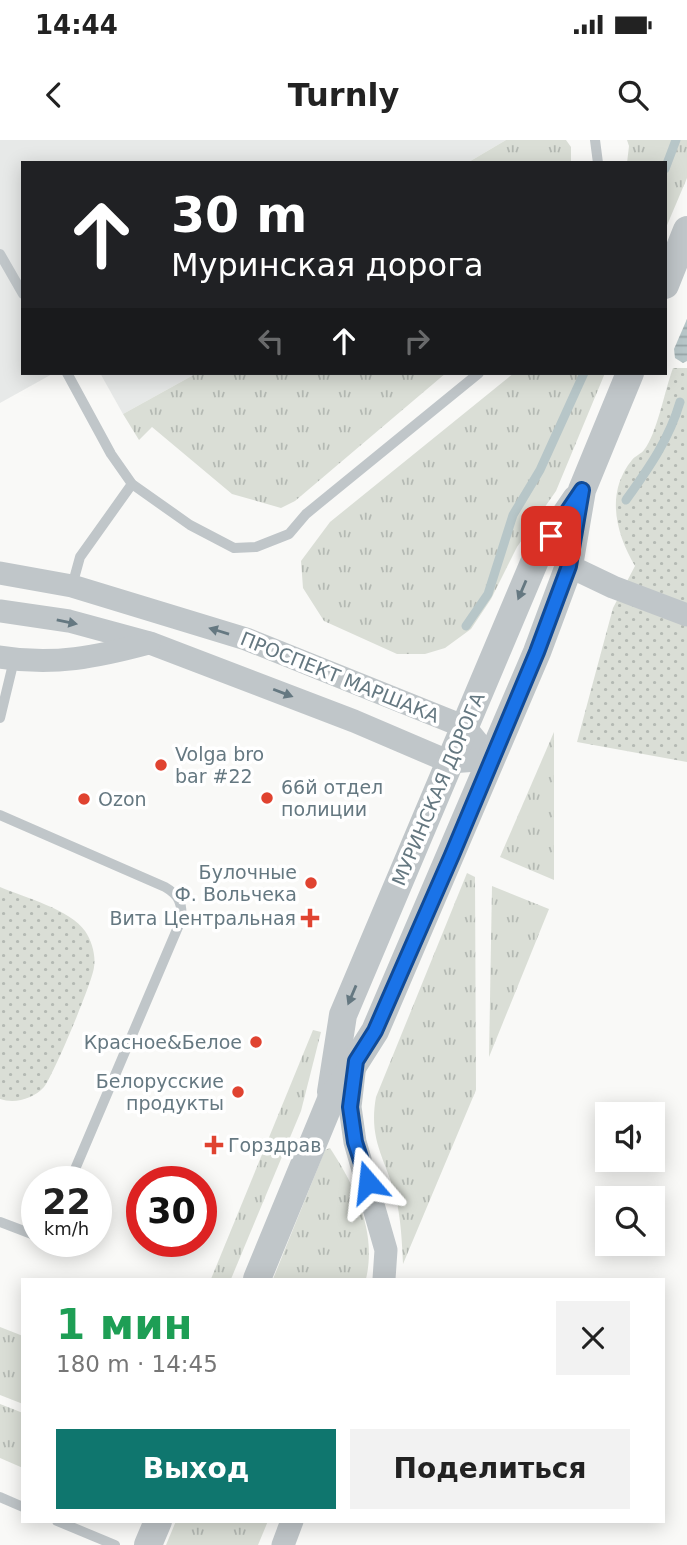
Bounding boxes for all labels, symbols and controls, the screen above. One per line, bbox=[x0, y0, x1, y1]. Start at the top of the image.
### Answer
text: 14:44 bbox=[35, 10, 118, 40]
icon: back bbox=[35, 76, 73, 114]
text: Turnly bbox=[288, 76, 399, 114]
icon: search bbox=[614, 76, 652, 114]
text: 30 m bbox=[171, 187, 307, 244]
icon: ahead bbox=[56, 189, 147, 280]
text: Муринская дорога bbox=[171, 246, 484, 284]
icon: left bbox=[252, 322, 290, 360]
icon: ahead bbox=[325, 322, 363, 360]
icon: right bbox=[398, 322, 436, 360]
pin bbox=[521, 506, 581, 566]
icon: arrive bbox=[532, 517, 570, 555]
one-way arrow bbox=[516, 580, 527, 601]
one-way arrow bbox=[56, 616, 78, 627]
one-way arrow bbox=[208, 625, 229, 635]
street label: ПРОСПЕКТ МАРШАКА bbox=[238, 627, 442, 727]
one-way arrow bbox=[272, 688, 293, 699]
street label: МУРИНСКАЯ ДОРОГА bbox=[387, 689, 489, 889]
place label: Volga bro bar #22 bbox=[175, 743, 264, 787]
marker: Volga bro bar #22 bbox=[153, 757, 169, 773]
place label: 66й отдел полиции bbox=[281, 776, 383, 820]
place label: Ozon bbox=[98, 788, 147, 810]
marker: 66й отдел полиции bbox=[259, 790, 275, 806]
marker: Ozon bbox=[76, 791, 92, 807]
place label: Булочные Ф. Вольчека bbox=[175, 861, 297, 905]
marker: Булочные Ф. Вольчека bbox=[303, 875, 319, 891]
place label: Вита Центральная bbox=[109, 907, 296, 929]
marker: Вита Центральная bbox=[302, 910, 318, 926]
one-way arrow bbox=[346, 984, 357, 1005]
place label: Красное&Белое bbox=[84, 1031, 242, 1053]
marker: Красное&Белое bbox=[248, 1034, 264, 1050]
place label: Белорусские продукты bbox=[96, 1070, 224, 1114]
marker: Белорусские продукты bbox=[230, 1084, 246, 1100]
map controls bbox=[595, 1102, 665, 1256]
button: sound bbox=[595, 1102, 665, 1172]
place label: Горздрав bbox=[228, 1134, 321, 1156]
marker: Горздрав bbox=[206, 1137, 222, 1153]
position arrow bbox=[331, 1145, 405, 1219]
speed limit sign: 30 bbox=[126, 1166, 217, 1257]
text: 22 bbox=[42, 1182, 91, 1222]
button: search bbox=[595, 1186, 665, 1256]
text: km/h bbox=[44, 1218, 89, 1239]
text: 1 мин bbox=[56, 1300, 193, 1349]
button: close bbox=[556, 1301, 630, 1375]
text: 180 m · 14:45 bbox=[56, 1351, 218, 1377]
button: Выход bbox=[56, 1429, 336, 1509]
button: Поделиться bbox=[350, 1429, 630, 1509]

